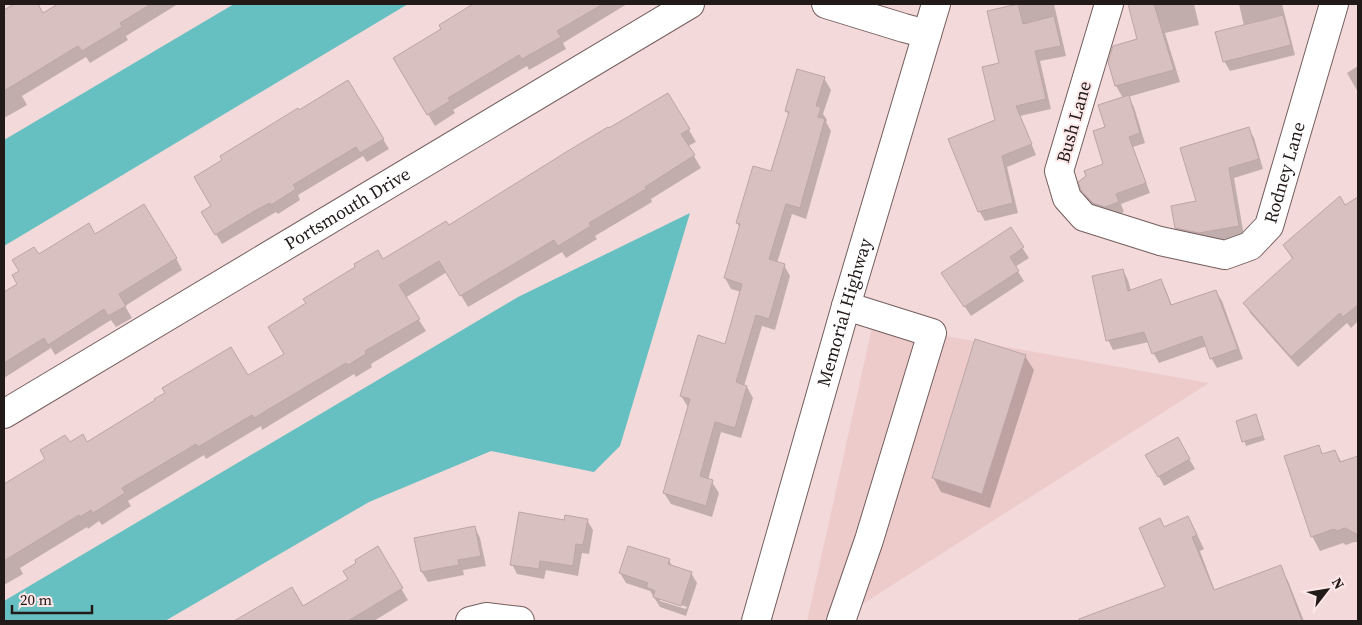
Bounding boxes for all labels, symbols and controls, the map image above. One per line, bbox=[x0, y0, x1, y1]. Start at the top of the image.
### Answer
street label: Bush Lane bbox=[1050, 78, 1097, 166]
street label: Rodney Lane bbox=[1257, 119, 1311, 226]
street label: Portsmouth Drive bbox=[280, 161, 415, 256]
street label: Memorial Highway bbox=[811, 234, 878, 389]
north arrow bbox=[1302, 565, 1352, 615]
text: N bbox=[1327, 574, 1349, 593]
scale bar bbox=[12, 582, 92, 614]
text: 20 m bbox=[20, 589, 52, 610]

